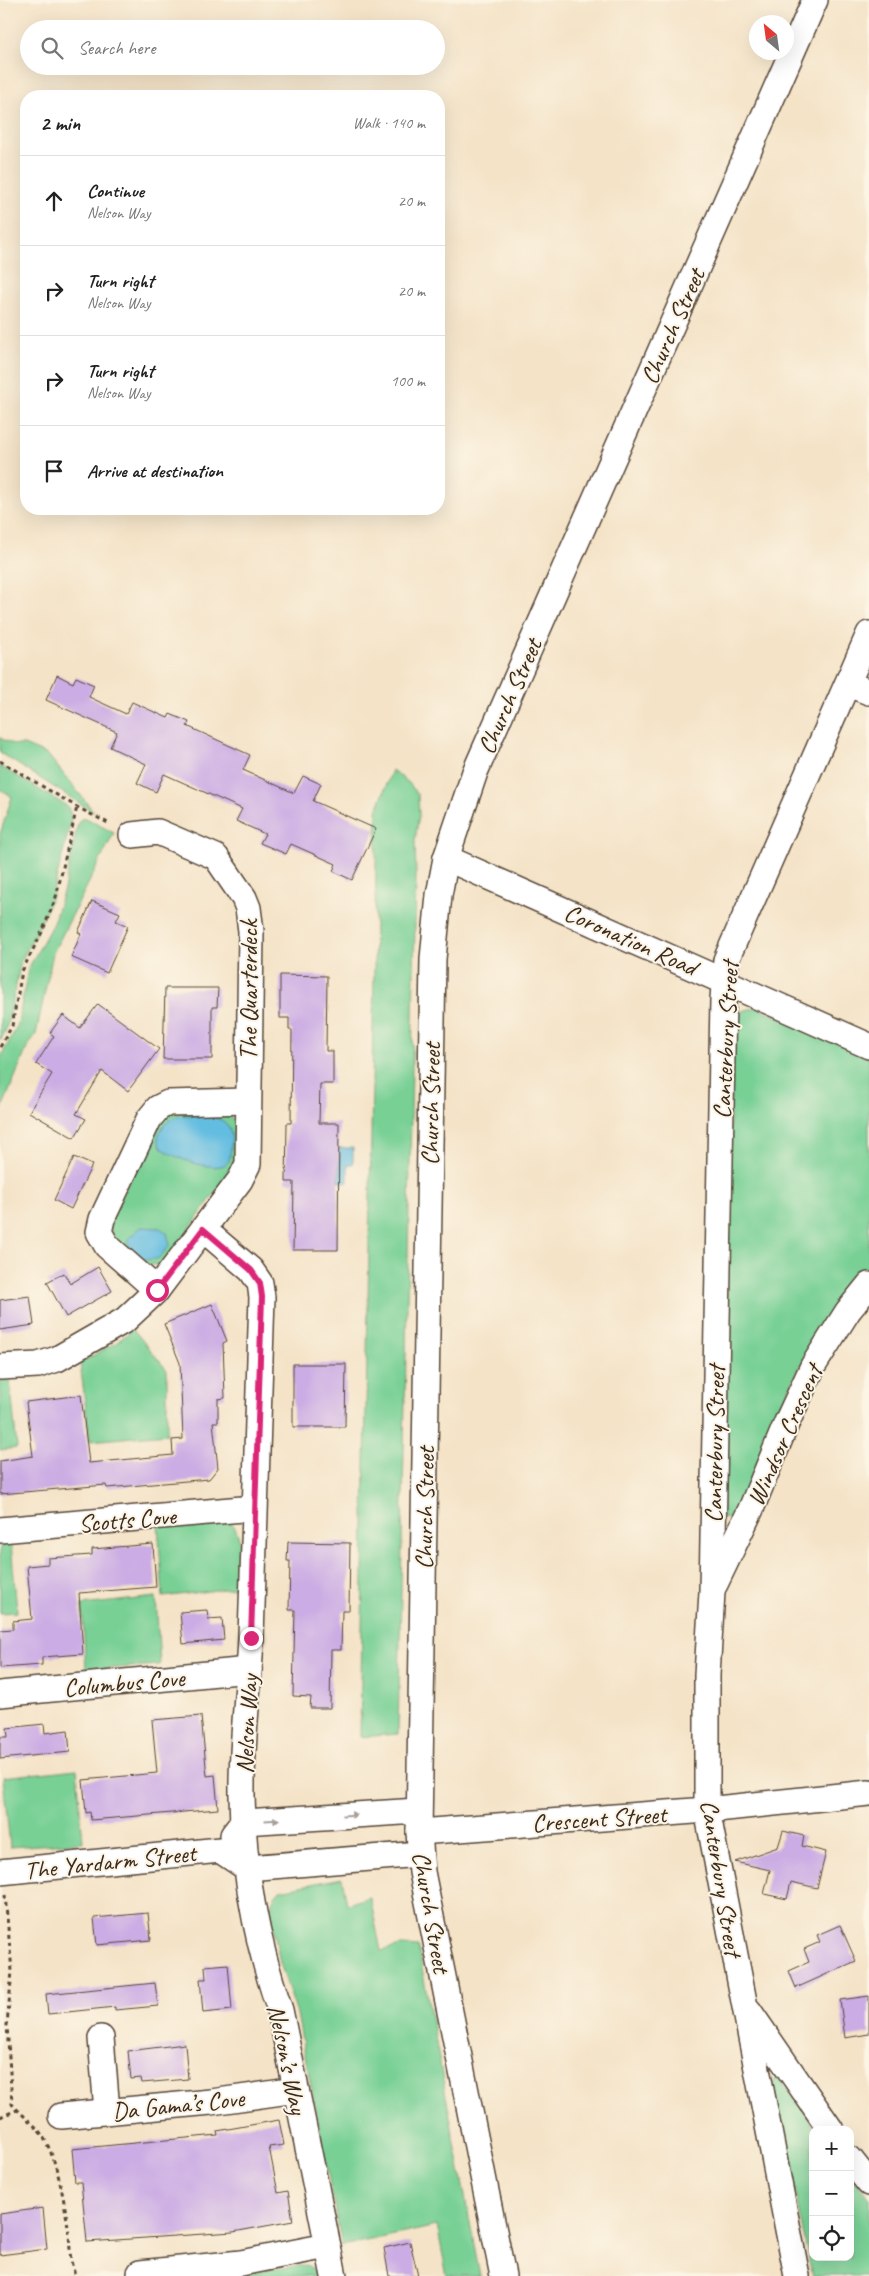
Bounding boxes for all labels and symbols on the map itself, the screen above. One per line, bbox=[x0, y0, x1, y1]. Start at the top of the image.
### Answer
north arrow bbox=[749, 15, 794, 60]
street label: Church Street bbox=[633, 261, 714, 389]
street label: Church Street bbox=[470, 631, 551, 759]
street label: Coronation Road bbox=[559, 896, 706, 985]
street label: The Quarterdeck bbox=[233, 918, 265, 1060]
street label: Canterbury Street bbox=[706, 957, 746, 1120]
street label: Church Street bbox=[414, 1040, 448, 1166]
route start bbox=[146, 1279, 169, 1302]
street label: Windsor Crescent bbox=[740, 1357, 832, 1511]
street label: Canterbury Street bbox=[698, 1361, 732, 1523]
street label: Church Street bbox=[408, 1444, 442, 1570]
street label: Scotts Cove bbox=[77, 1500, 179, 1540]
route end bbox=[240, 1627, 263, 1650]
street label: Columbus Cove bbox=[62, 1662, 188, 1704]
street label: Nelson Way bbox=[228, 1671, 266, 1774]
street label: Crescent Street bbox=[531, 1798, 670, 1840]
street label: Canterbury Street bbox=[693, 1798, 750, 1962]
one-way arrow bbox=[343, 1811, 359, 1819]
one-way arrow bbox=[264, 1816, 280, 1824]
street label: The Yardarm Street bbox=[23, 1837, 200, 1887]
street label: Church Street bbox=[405, 1849, 458, 1978]
street label: Nelson’s Way bbox=[260, 2001, 315, 2118]
street label: Da Gama’s Cove bbox=[110, 2082, 248, 2128]

